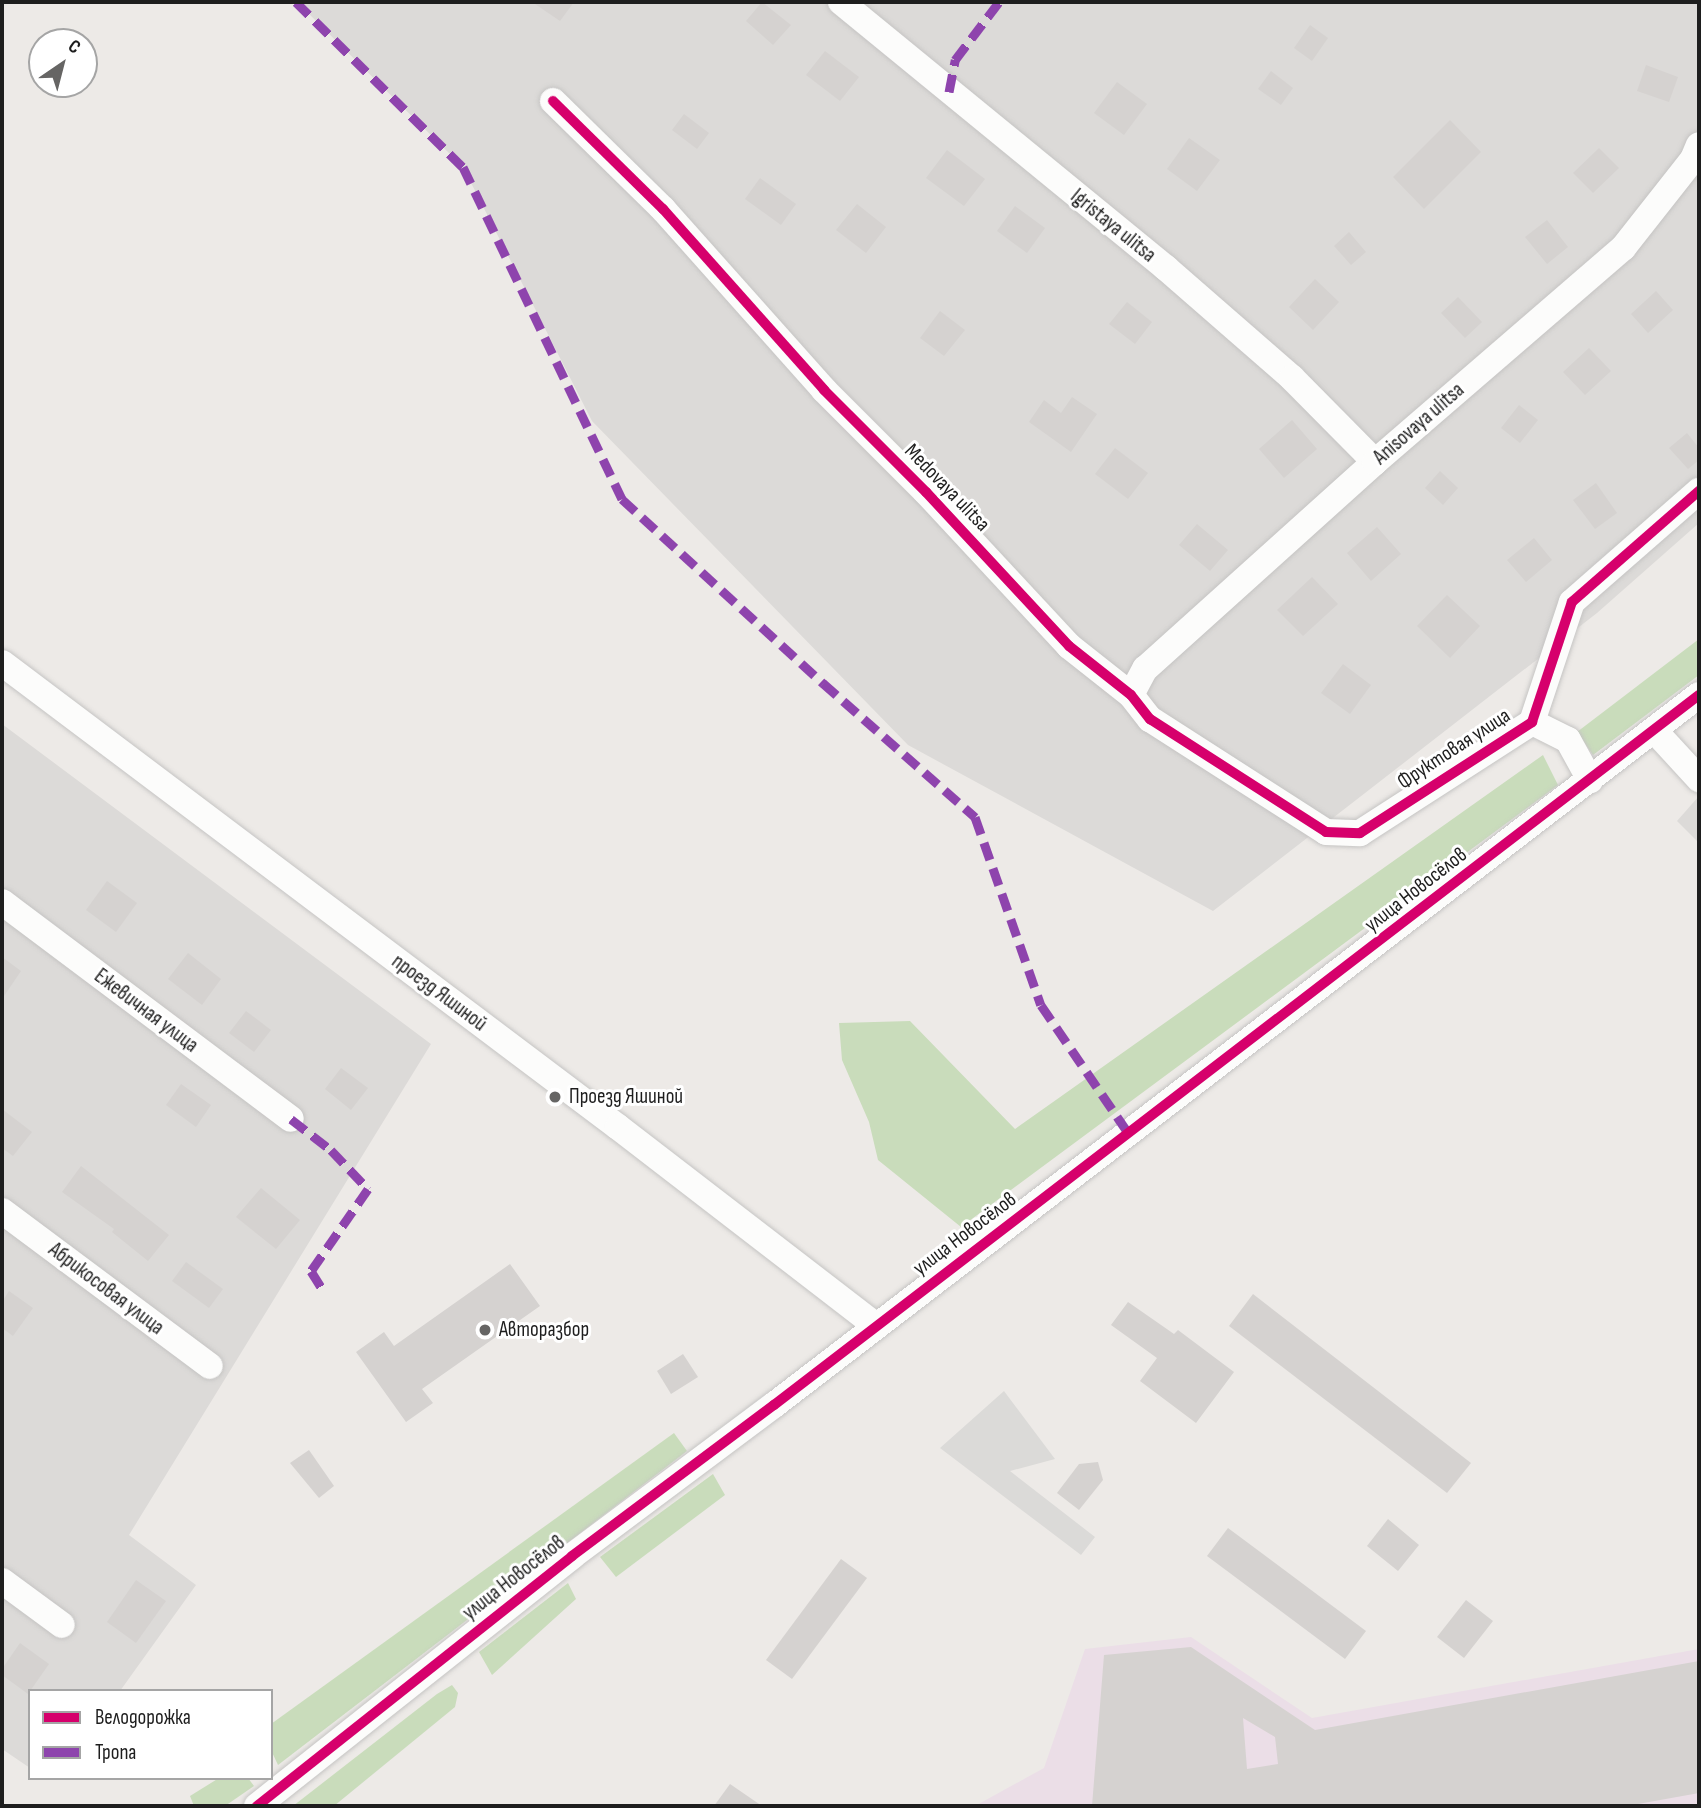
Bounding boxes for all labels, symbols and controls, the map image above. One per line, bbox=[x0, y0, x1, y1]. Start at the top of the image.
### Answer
north arrow bbox=[28, 28, 98, 98]
text: С bbox=[64, 35, 85, 59]
street label: Igristaya ulitsa bbox=[1065, 184, 1161, 268]
street label: Anisovaya ulitsa bbox=[1368, 378, 1470, 470]
street label: Medovaya ulitsa bbox=[899, 439, 995, 537]
street label: Фруктовая улица bbox=[1393, 703, 1515, 795]
street label: улица Новосёлов bbox=[1360, 842, 1472, 938]
street label: проезд Яшиной bbox=[387, 949, 491, 1037]
street label: Ежевичная улица bbox=[89, 964, 203, 1058]
place label: Проезд Яшиной bbox=[569, 1084, 683, 1110]
marker: Проезд Яшиной bbox=[547, 1089, 563, 1105]
street label: улица Новосёлов bbox=[908, 1187, 1022, 1281]
street label: Абрикосовая улица bbox=[43, 1237, 169, 1341]
place label: Авторазбор bbox=[499, 1317, 589, 1343]
marker: Авторазбор bbox=[477, 1322, 493, 1338]
street label: улица Новосёлов bbox=[458, 1530, 570, 1626]
legend bbox=[28, 1689, 273, 1780]
text: Велодорожка bbox=[95, 1705, 191, 1730]
text: Тропа bbox=[95, 1740, 136, 1765]

